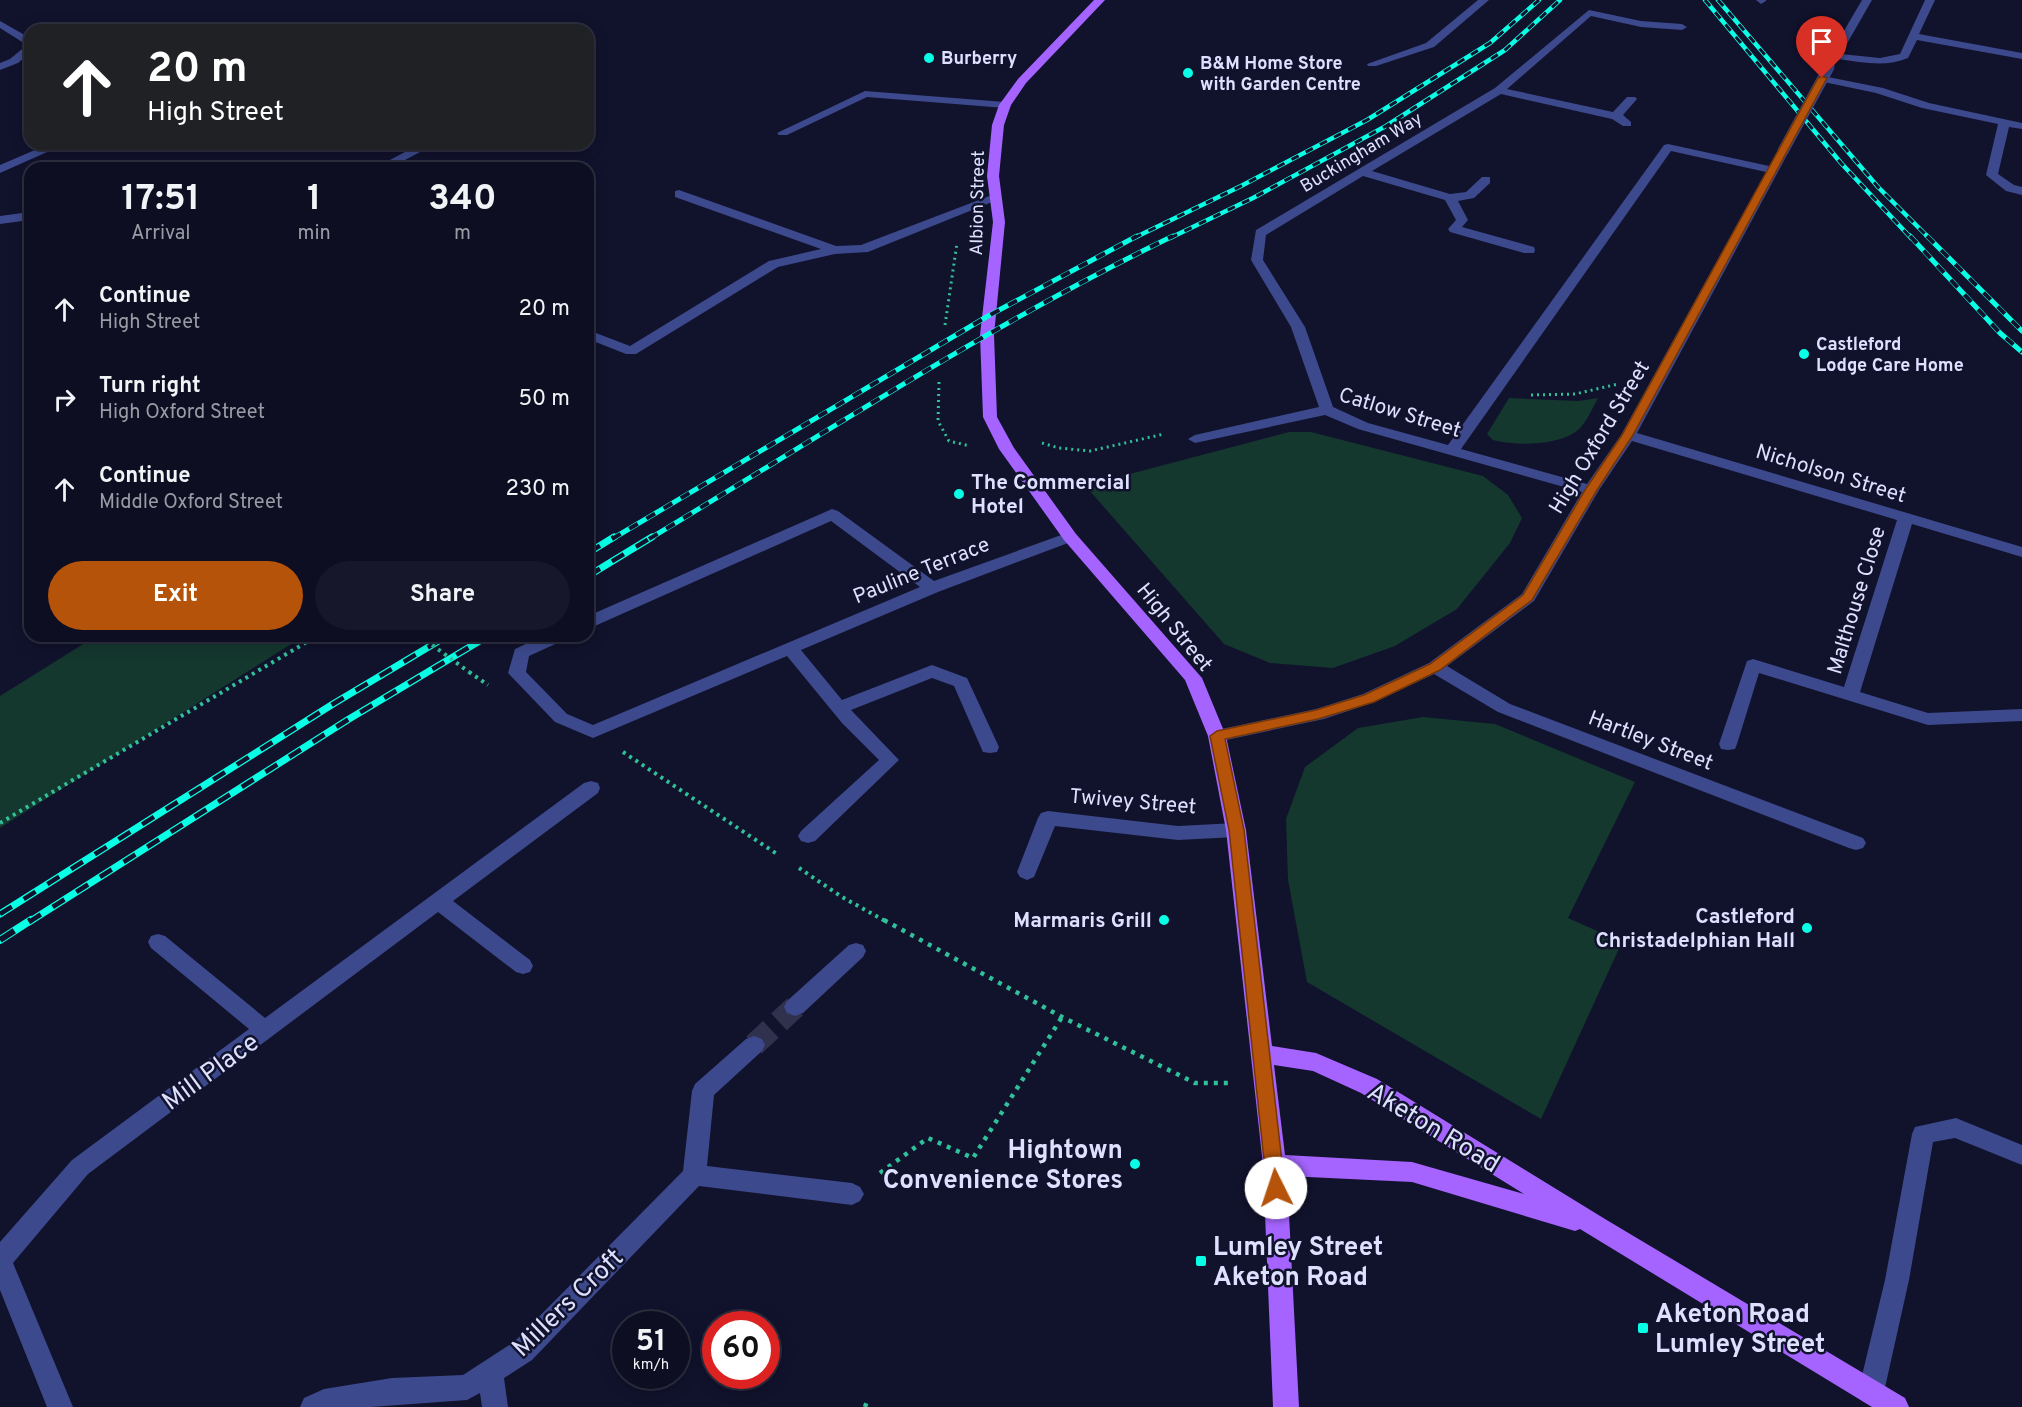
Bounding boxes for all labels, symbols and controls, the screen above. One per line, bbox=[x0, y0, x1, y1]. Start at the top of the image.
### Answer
pin bbox=[1796, 16, 1847, 78]
icon: arrive bbox=[1805, 25, 1838, 58]
text: 20 m bbox=[147, 44, 248, 97]
icon: ahead bbox=[48, 48, 126, 126]
place label: Burberry bbox=[941, 48, 1017, 71]
marker: Burberry bbox=[922, 51, 936, 65]
place label: B&M Home Store with Garden Centre bbox=[1200, 53, 1361, 97]
marker: B&M Home Store with Garden Centre bbox=[1181, 66, 1195, 80]
text: High Street bbox=[147, 96, 284, 130]
street label: Buckingham Way bbox=[1297, 108, 1427, 199]
street label: Albion Street bbox=[966, 150, 991, 256]
text: 17:51 bbox=[121, 177, 200, 223]
text: 1 bbox=[307, 177, 321, 223]
text: 340 bbox=[428, 177, 497, 223]
text: Arrival bbox=[131, 221, 191, 247]
text: min bbox=[298, 221, 331, 247]
text: m bbox=[454, 221, 471, 247]
text: Continue bbox=[99, 283, 190, 310]
icon: ahead bbox=[48, 293, 81, 326]
text: 20 m bbox=[519, 296, 570, 323]
text: High Street bbox=[99, 310, 200, 336]
place label: Castleford Lodge Care Home bbox=[1816, 334, 1964, 378]
marker: Castleford Lodge Care Home bbox=[1797, 347, 1811, 361]
street label: High Oxford Street bbox=[1544, 356, 1657, 519]
text: Turn right bbox=[99, 373, 201, 400]
street label: Catlow Street bbox=[1335, 382, 1464, 445]
icon: right bbox=[48, 383, 81, 416]
text: 50 m bbox=[518, 386, 570, 413]
text: High Oxford Street bbox=[99, 400, 265, 426]
street label: Nicholson Street bbox=[1752, 439, 1909, 510]
text: Continue bbox=[99, 463, 190, 490]
place label: The Commercial Hotel bbox=[971, 470, 1130, 521]
icon: ahead bbox=[48, 473, 81, 506]
text: 230 m bbox=[506, 476, 570, 503]
marker: The Commercial Hotel bbox=[952, 487, 966, 501]
text: Middle Oxford Street bbox=[99, 490, 283, 516]
street label: Malthouse Close bbox=[1822, 523, 1893, 678]
street label: Pauline Terrace bbox=[849, 532, 994, 611]
button: Exit bbox=[48, 561, 303, 630]
button: Share bbox=[315, 561, 570, 630]
street label: High Street bbox=[1130, 578, 1218, 678]
street label: Hartley Street bbox=[1584, 705, 1717, 778]
street label: Twivey Street bbox=[1068, 784, 1197, 821]
place label: Castleford Christadelphian Hall bbox=[1595, 904, 1795, 955]
place label: Marmaris Grill bbox=[1013, 908, 1152, 935]
marker: Marmaris Grill bbox=[1157, 913, 1171, 927]
marker: Castleford Christadelphian Hall bbox=[1800, 921, 1814, 935]
street label: Mill Place bbox=[157, 1027, 266, 1119]
street label: Aketon Road bbox=[1360, 1077, 1505, 1182]
place label: Hightown Convenience Stores bbox=[883, 1135, 1123, 1198]
position arrow bbox=[1244, 1156, 1308, 1220]
marker: Hightown Convenience Stores bbox=[1128, 1157, 1142, 1171]
place label: Lumley Street Aketon Road bbox=[1213, 1232, 1383, 1295]
street label: Millers Croft bbox=[506, 1242, 632, 1365]
marker: Lumley Street Aketon Road bbox=[1194, 1254, 1208, 1268]
place label: Aketon Road Lumley Street bbox=[1655, 1299, 1825, 1362]
speed limit sign: 60 bbox=[702, 1311, 780, 1389]
marker: Aketon Road Lumley Street bbox=[1636, 1321, 1650, 1335]
text: 51 bbox=[636, 1324, 666, 1361]
text: km/h bbox=[633, 1356, 669, 1375]

